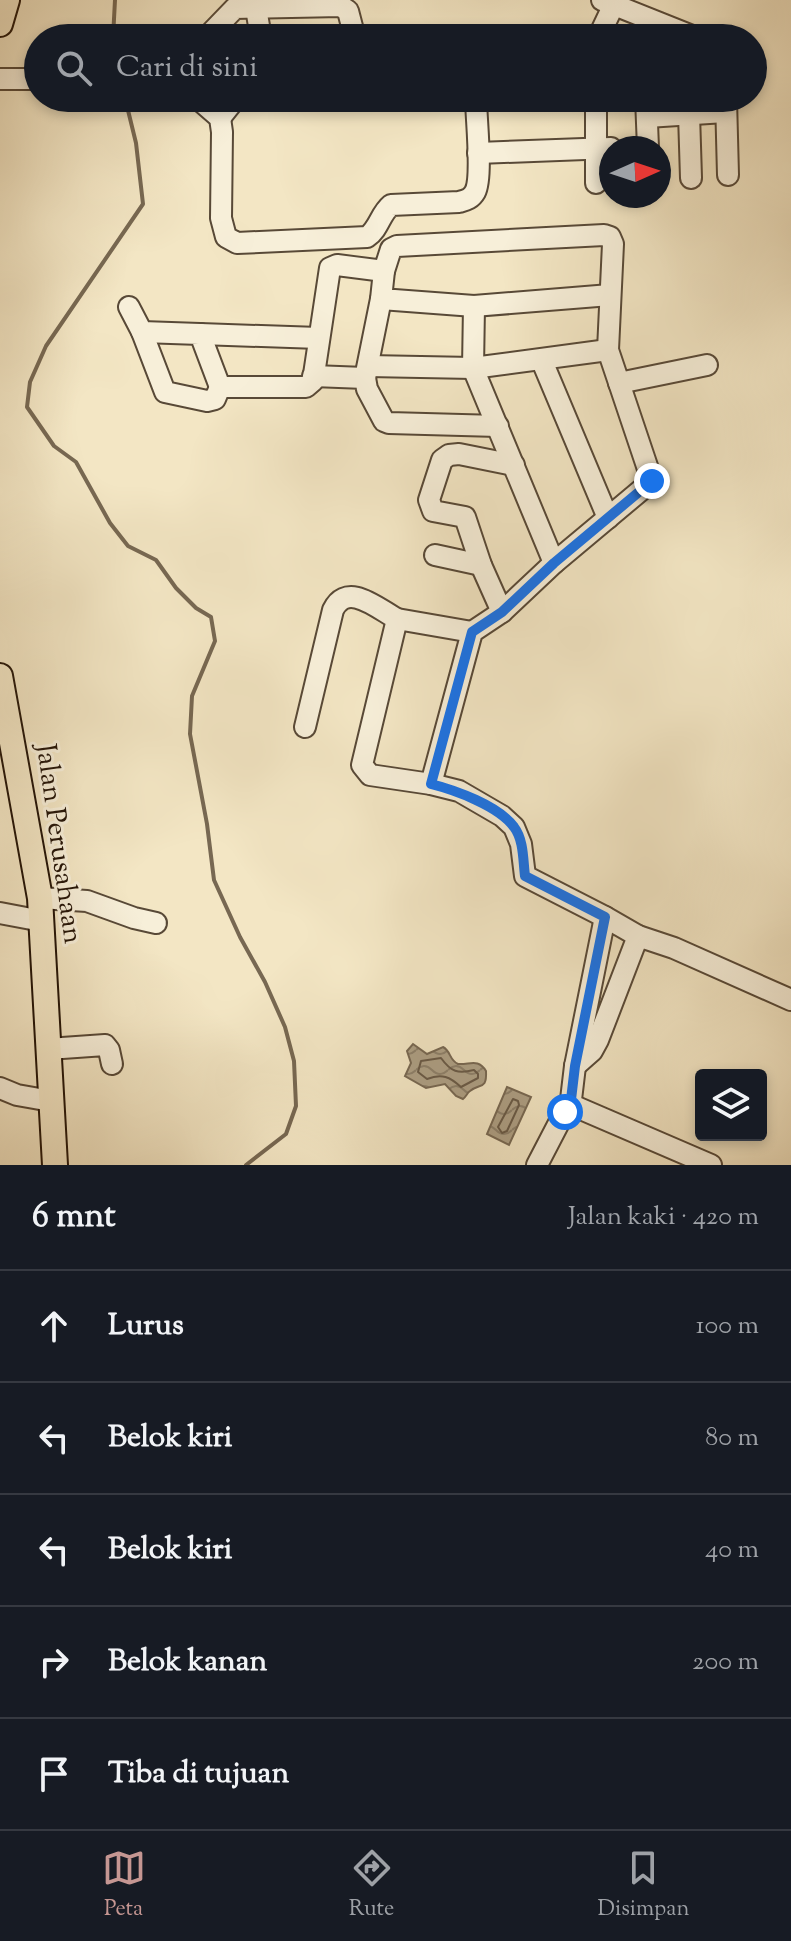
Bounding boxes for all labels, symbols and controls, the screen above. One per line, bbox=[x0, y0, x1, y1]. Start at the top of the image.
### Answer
search box bbox=[24, 24, 767, 112]
icon: search bbox=[52, 46, 96, 90]
text: Cari di sini bbox=[116, 47, 258, 90]
north arrow bbox=[599, 136, 671, 208]
route end bbox=[634, 463, 670, 499]
street label: Jalan Perusahaan bbox=[24, 740, 92, 946]
map controls bbox=[695, 1069, 767, 1141]
button: layers bbox=[695, 1069, 767, 1141]
route start bbox=[547, 1094, 583, 1130]
text: 6 mnt bbox=[32, 1193, 116, 1242]
text: Jalan kaki · 420 m bbox=[568, 1199, 759, 1236]
icon: ahead bbox=[32, 1304, 76, 1348]
text: Lurus bbox=[108, 1305, 184, 1348]
text: 100 m bbox=[696, 1308, 759, 1345]
icon: left bbox=[32, 1416, 76, 1460]
text: Belok kiri bbox=[108, 1417, 232, 1460]
text: 80 m bbox=[705, 1420, 759, 1457]
icon: left bbox=[32, 1528, 76, 1572]
text: Belok kiri bbox=[108, 1529, 232, 1572]
text: 40 m bbox=[705, 1532, 759, 1569]
icon: right bbox=[32, 1640, 76, 1684]
text: Belok kanan bbox=[108, 1641, 267, 1684]
text: 200 m bbox=[692, 1644, 759, 1681]
icon: arrive bbox=[32, 1752, 76, 1796]
text: Tiba di tujuan bbox=[108, 1753, 289, 1796]
tab: Peta bbox=[102, 1846, 146, 1926]
tab: Rute bbox=[349, 1846, 394, 1926]
tab: Disimpan bbox=[598, 1846, 689, 1926]

